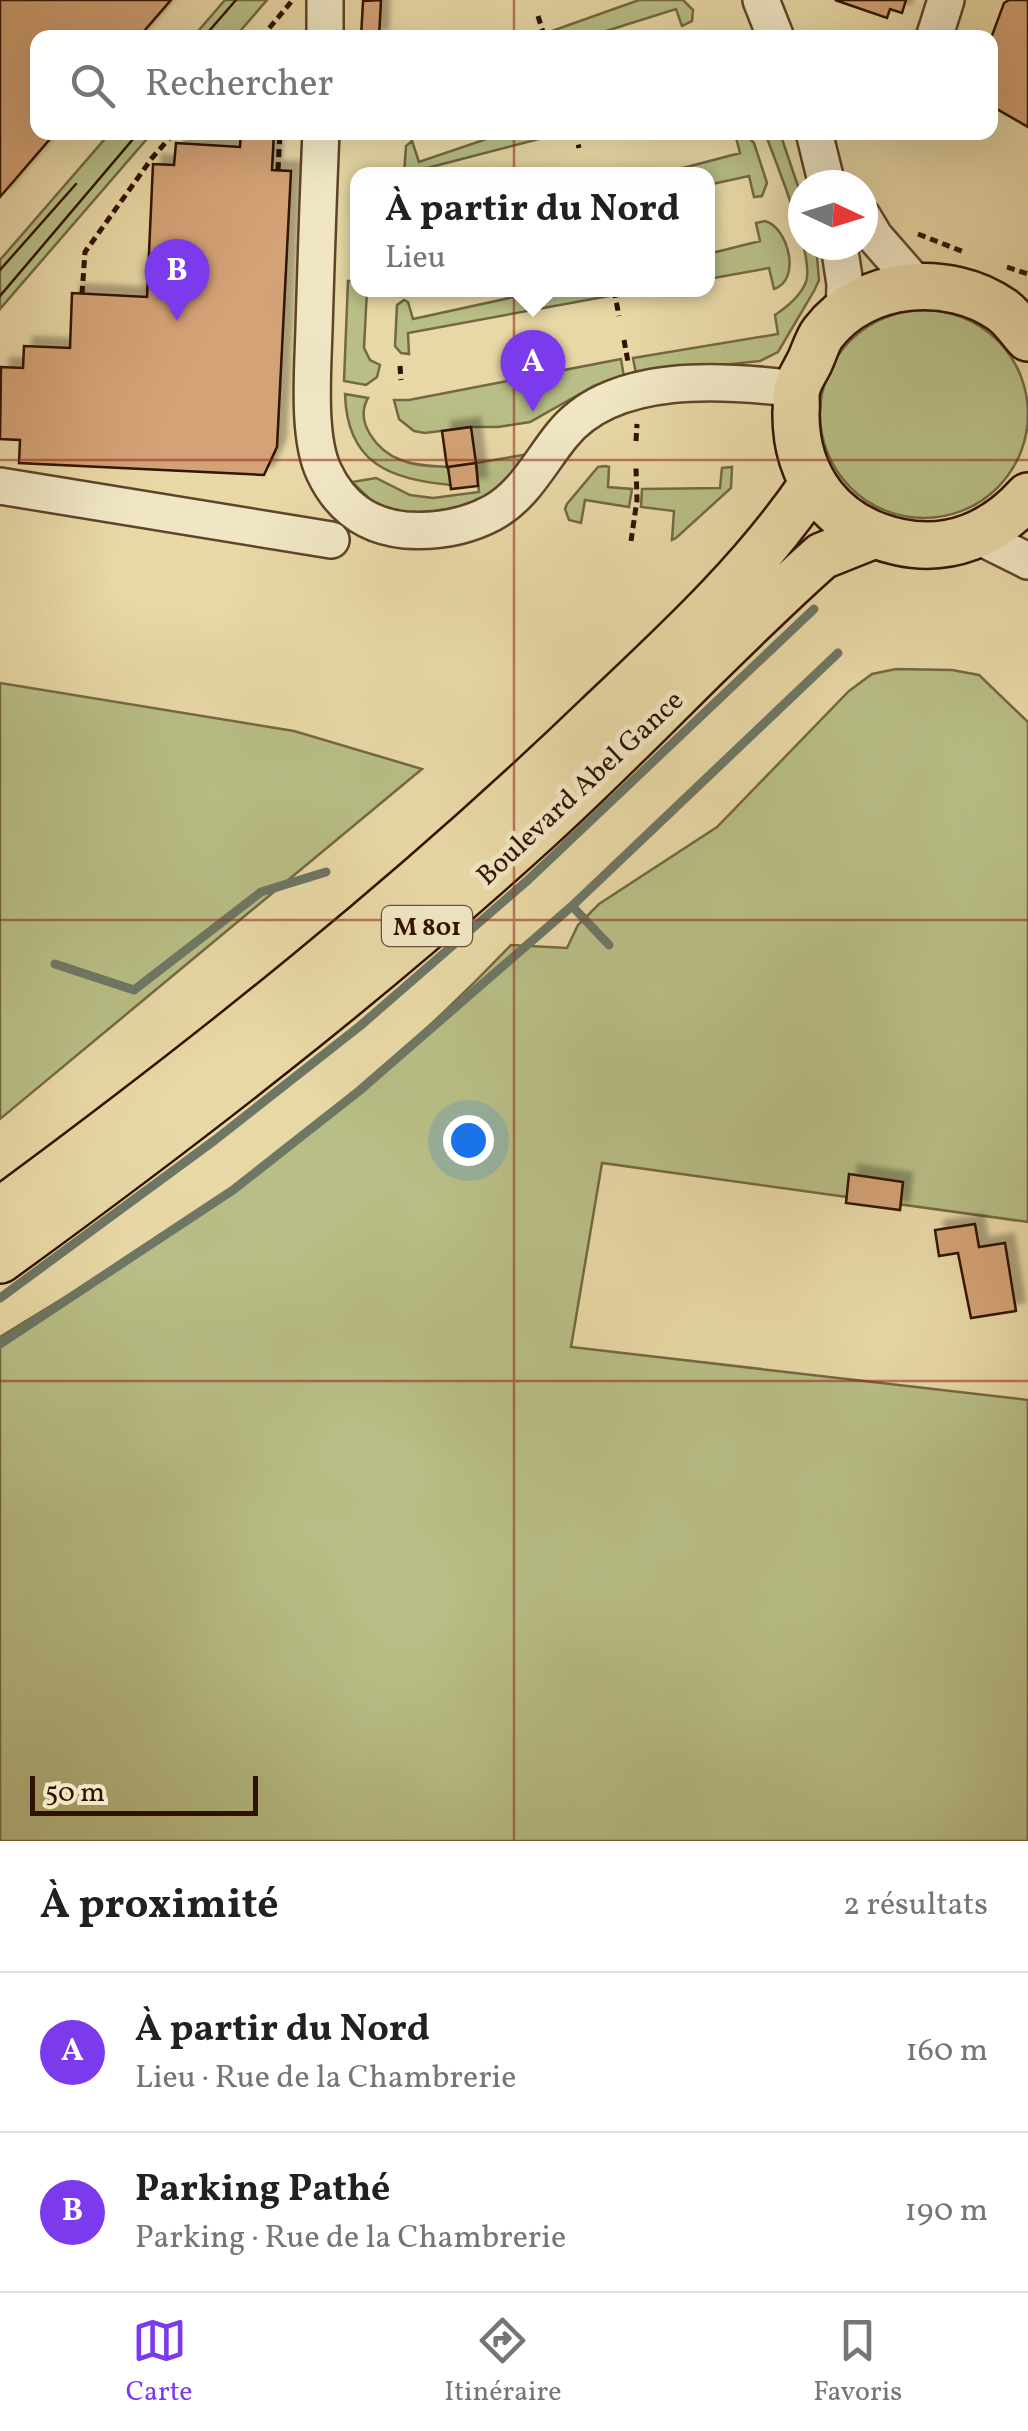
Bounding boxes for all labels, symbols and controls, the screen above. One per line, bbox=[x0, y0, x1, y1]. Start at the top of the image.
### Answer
search box bbox=[30, 30, 998, 140]
icon: search bbox=[65, 58, 120, 113]
text: Rechercher bbox=[145, 59, 333, 112]
popup bbox=[350, 167, 715, 297]
north arrow bbox=[788, 170, 878, 260]
text: À partir du Nord bbox=[385, 184, 680, 237]
text: Lieu bbox=[385, 237, 446, 281]
pin: B bbox=[144, 238, 210, 321]
pin: A bbox=[500, 330, 566, 412]
street label: Boulevard Abel Gance bbox=[468, 682, 693, 895]
road number: M 801 bbox=[382, 906, 472, 946]
your location bbox=[443, 1115, 494, 1166]
scale bar bbox=[30, 1771, 258, 1816]
text: 50 m bbox=[45, 1774, 105, 1813]
text: À proximité bbox=[40, 1877, 279, 1936]
text: 2 résultats bbox=[843, 1884, 988, 1928]
text: À partir du Nord bbox=[135, 2004, 430, 2057]
text: A bbox=[61, 2030, 84, 2074]
text: 160 m bbox=[905, 2030, 988, 2074]
text: Lieu · Rue de la Chambrerie bbox=[135, 2057, 516, 2101]
text: Parking Pathé bbox=[135, 2164, 390, 2217]
text: B bbox=[62, 2190, 83, 2234]
text: 190 m bbox=[904, 2190, 988, 2234]
text: Parking · Rue de la Chambrerie bbox=[135, 2217, 566, 2261]
tab: Carte bbox=[126, 2313, 193, 2412]
tab: Itinéraire bbox=[444, 2313, 562, 2412]
tab: Favoris bbox=[813, 2313, 902, 2412]

